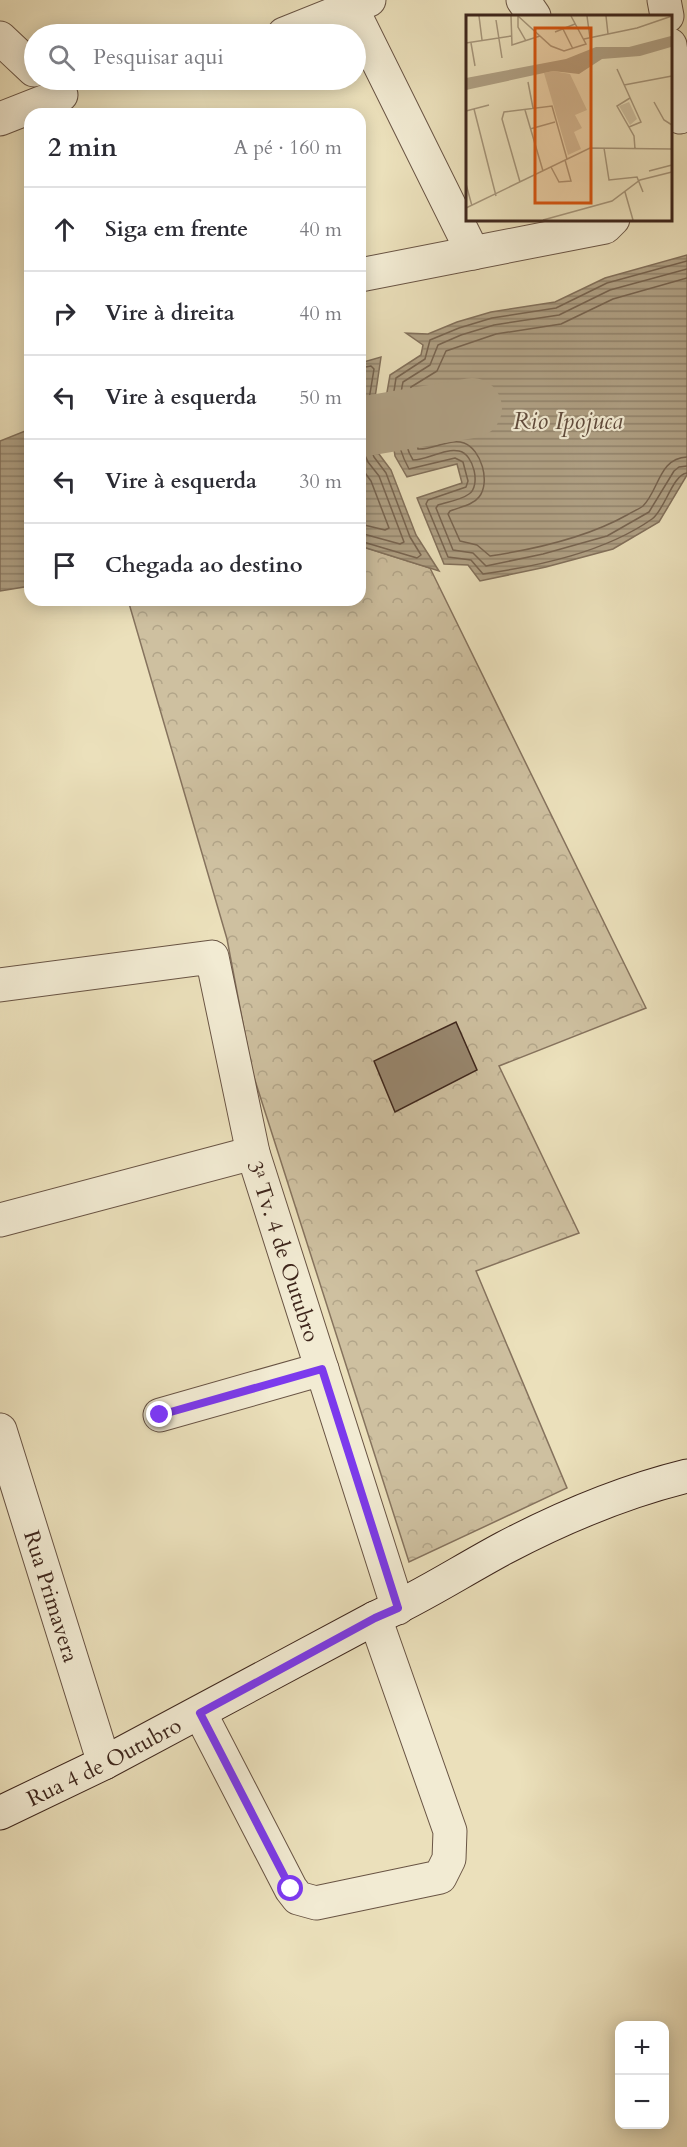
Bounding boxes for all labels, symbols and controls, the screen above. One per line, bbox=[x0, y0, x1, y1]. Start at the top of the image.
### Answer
inset map bbox=[466, 15, 672, 220]
search box bbox=[24, 24, 366, 90]
icon: search bbox=[45, 41, 78, 74]
text: Pesquisar aqui bbox=[93, 42, 224, 72]
text: 2 min bbox=[48, 130, 117, 165]
text: A pé · 160 m bbox=[234, 134, 342, 161]
icon: ahead bbox=[48, 213, 81, 246]
text: Siga em frente bbox=[105, 214, 248, 244]
text: 40 m bbox=[299, 216, 342, 243]
icon: right bbox=[48, 297, 81, 330]
text: Vire à direita bbox=[105, 298, 235, 328]
text: 40 m bbox=[299, 300, 342, 327]
icon: left bbox=[48, 381, 81, 414]
text: Vire à esquerda bbox=[105, 382, 257, 412]
text: 50 m bbox=[299, 384, 342, 411]
water label: Rio Ipojuca bbox=[513, 405, 623, 438]
icon: left bbox=[48, 465, 81, 498]
text: Vire à esquerda bbox=[105, 466, 257, 496]
text: 30 m bbox=[299, 468, 342, 495]
icon: arrive bbox=[48, 549, 81, 582]
text: Chegada ao destino bbox=[105, 550, 303, 580]
street label: 3ª Tv. 4 de Outubro bbox=[240, 1157, 327, 1346]
route end bbox=[146, 1401, 172, 1427]
street label: Rua Primavera bbox=[16, 1527, 86, 1667]
street label: Rua 4 de Outubro bbox=[22, 1710, 187, 1814]
route start bbox=[277, 1875, 303, 1901]
map controls bbox=[615, 2021, 669, 2129]
button: + bbox=[615, 2021, 669, 2075]
button: − bbox=[615, 2075, 669, 2129]

